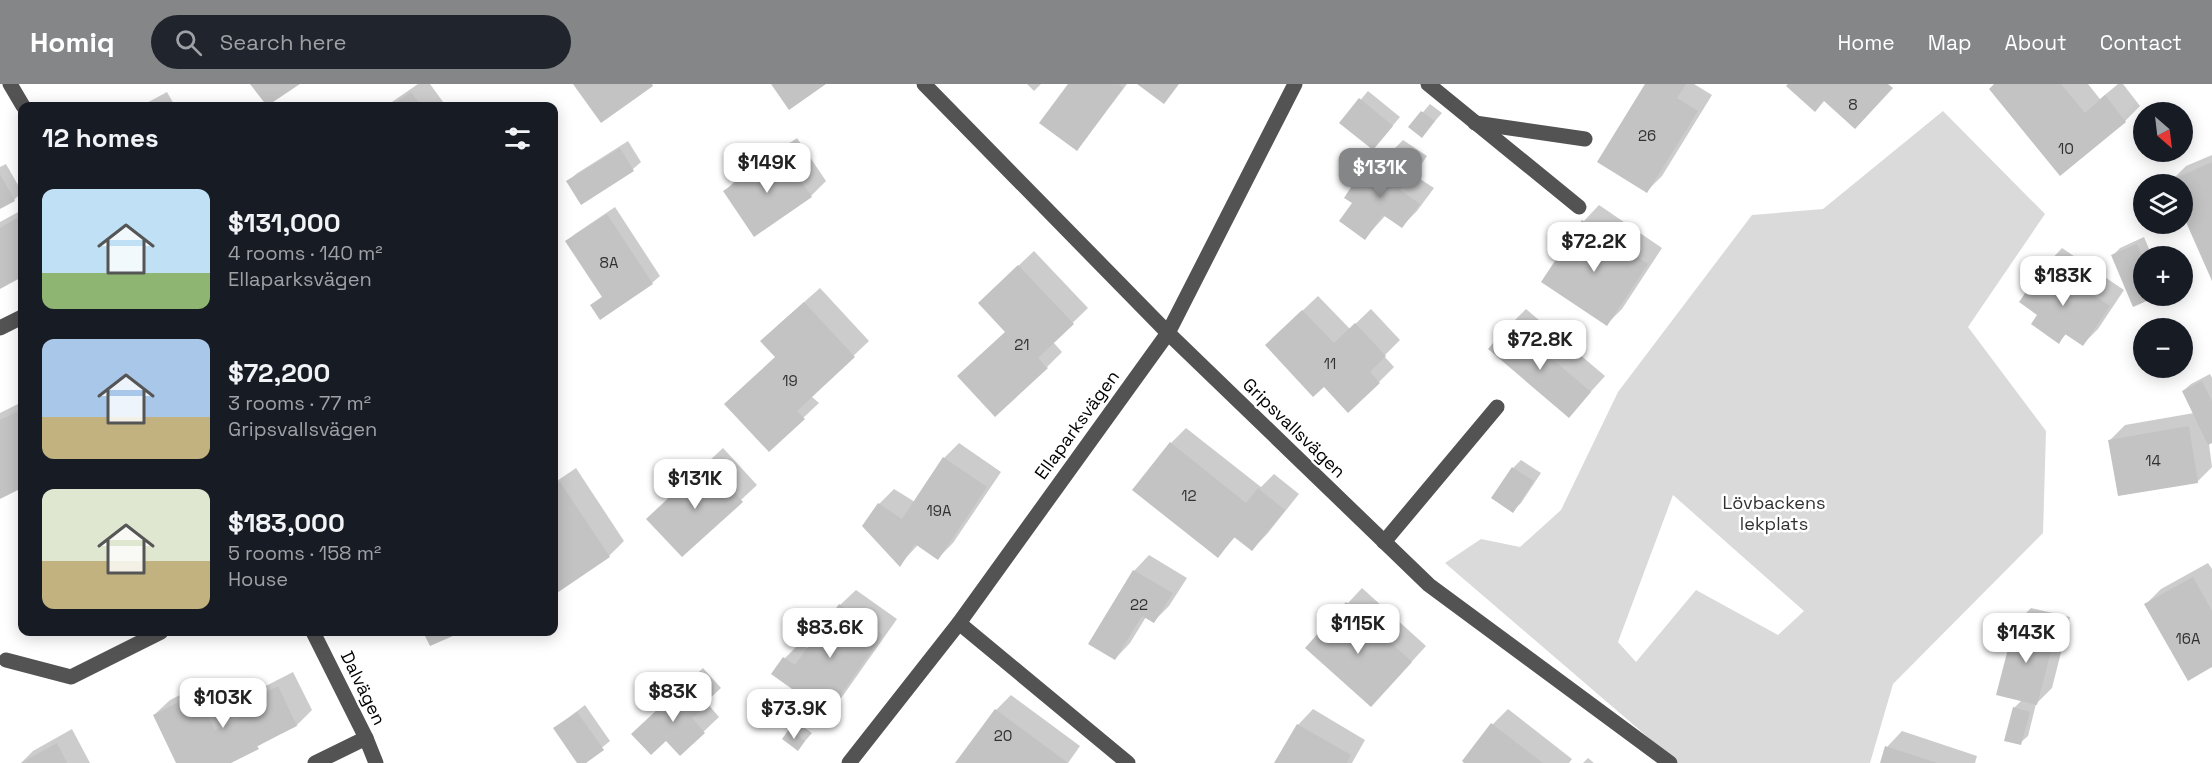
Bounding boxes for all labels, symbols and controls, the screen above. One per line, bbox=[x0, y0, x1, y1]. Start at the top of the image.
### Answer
search box bbox=[151, 15, 571, 69]
text: Homiq bbox=[30, 24, 115, 60]
icon: search bbox=[172, 26, 205, 59]
text: Search here bbox=[220, 28, 347, 56]
text: Home bbox=[1837, 29, 1895, 56]
text: Map bbox=[1928, 29, 1972, 56]
text: About bbox=[2005, 29, 2067, 56]
text: Contact bbox=[2100, 29, 2182, 56]
house number: 8 bbox=[1848, 95, 1858, 114]
north arrow bbox=[2133, 102, 2193, 162]
map controls bbox=[2133, 102, 2193, 378]
text: 12 homes bbox=[42, 121, 159, 155]
icon: filters bbox=[501, 122, 534, 155]
house number: 26 bbox=[1638, 126, 1656, 145]
house number: 10 bbox=[2058, 139, 2074, 158]
pin: $149K bbox=[725, 143, 809, 194]
pin: $131K bbox=[1338, 148, 1422, 199]
text: $149K bbox=[738, 149, 796, 175]
text: $131K bbox=[1353, 154, 1407, 180]
button: layers bbox=[2133, 174, 2193, 234]
text: $131,000 bbox=[228, 206, 340, 240]
icon: home bbox=[90, 213, 162, 285]
pin: $72.2K bbox=[1545, 222, 1643, 273]
text: $72.2K bbox=[1561, 228, 1627, 254]
text: 4 rooms · 140 m² bbox=[228, 240, 383, 266]
button: + bbox=[2133, 246, 2193, 306]
house number: 8A bbox=[600, 253, 619, 272]
pin: $183K bbox=[2021, 256, 2105, 307]
text: $183K bbox=[2034, 262, 2092, 288]
text: Ellaparksvägen bbox=[228, 266, 372, 292]
button: − bbox=[2133, 318, 2193, 378]
pin: $72.8K bbox=[1491, 320, 1589, 371]
text: $72.8K bbox=[1507, 326, 1573, 352]
house number: 21 bbox=[1014, 335, 1030, 354]
house number: 11 bbox=[1324, 354, 1336, 373]
text: $72,200 bbox=[228, 356, 330, 390]
icon: home bbox=[90, 363, 162, 435]
street label: Ellaparksvägen bbox=[1029, 366, 1124, 484]
house number: 19 bbox=[782, 371, 798, 390]
street label: Gripsvallsvägen bbox=[1238, 373, 1351, 483]
text: 3 rooms · 77 m² bbox=[228, 390, 371, 416]
text: Gripsvallsvägen bbox=[228, 416, 377, 442]
house number: 14 bbox=[2145, 451, 2161, 470]
pin: $131K bbox=[653, 459, 737, 510]
text: $131K bbox=[668, 465, 722, 491]
house number: 12 bbox=[1181, 486, 1197, 505]
park label: Lövbackens lekplats bbox=[1722, 491, 1826, 535]
house number: 19A bbox=[927, 501, 952, 520]
text: $183,000 bbox=[228, 506, 345, 540]
icon: home bbox=[90, 513, 162, 585]
text: 5 rooms · 158 m² bbox=[228, 540, 381, 566]
text: House bbox=[228, 566, 288, 592]
house number: 22 bbox=[1130, 595, 1148, 614]
pin: $115K bbox=[1316, 604, 1400, 655]
pin: $83.6K bbox=[781, 608, 879, 659]
text: $115K bbox=[1331, 610, 1385, 636]
pin: $143K bbox=[1984, 613, 2068, 664]
text: $83.6K bbox=[797, 614, 863, 640]
text: $143K bbox=[1997, 619, 2055, 645]
house number: 16A bbox=[2176, 629, 2201, 648]
street label: Dalvägen bbox=[336, 647, 391, 729]
pin: $83K bbox=[637, 672, 709, 723]
pin: $103K bbox=[181, 678, 265, 729]
text: $83K bbox=[649, 678, 697, 704]
text: $103K bbox=[194, 684, 252, 710]
pin: $73.9K bbox=[745, 689, 843, 740]
text: $73.9K bbox=[761, 695, 827, 721]
house number: 20 bbox=[994, 726, 1012, 745]

